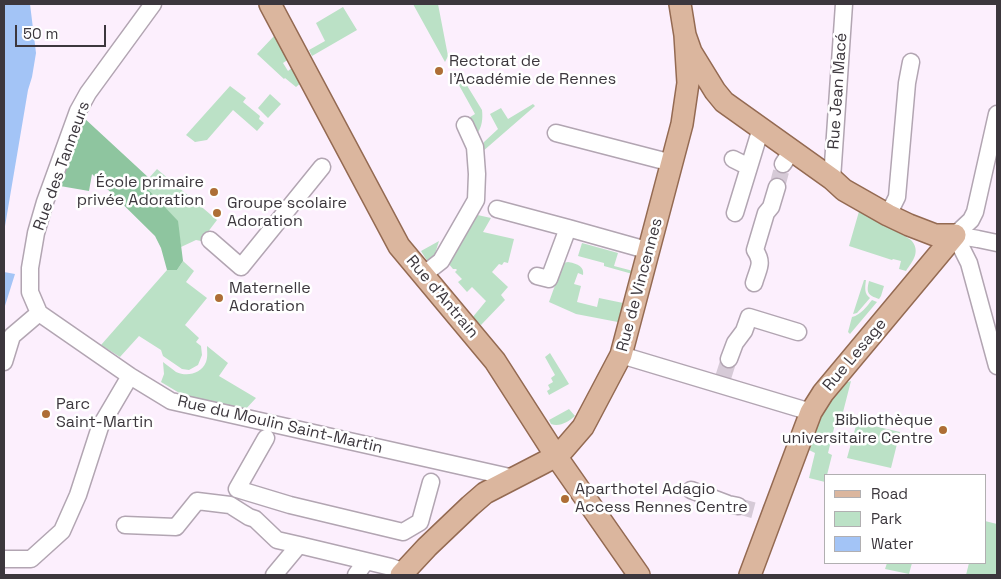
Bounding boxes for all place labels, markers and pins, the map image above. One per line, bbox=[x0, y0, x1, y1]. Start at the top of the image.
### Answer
place label: Rectorat de l'Académie de Rennes bbox=[449, 52, 616, 90]
marker: Rectorat de l'Académie de Rennes bbox=[433, 65, 445, 77]
place label: École primaire privée Adoration bbox=[77, 173, 204, 211]
marker: École primaire privée Adoration bbox=[208, 186, 220, 198]
place label: Groupe scolaire Adoration bbox=[227, 194, 347, 232]
marker: Groupe scolaire Adoration bbox=[211, 207, 223, 219]
place label: Maternelle Adoration bbox=[229, 279, 311, 317]
marker: Maternelle Adoration bbox=[213, 292, 225, 304]
place label: Parc Saint-Martin bbox=[56, 395, 153, 433]
marker: Parc Saint-Martin bbox=[40, 408, 52, 420]
place label: Bibliothèque universitaire Centre bbox=[782, 411, 933, 449]
marker: Bibliothèque universitaire Centre bbox=[937, 424, 949, 436]
place label: Aparthotel Adagio Access Rennes Centre bbox=[575, 480, 748, 518]
marker: Aparthotel Adagio Access Rennes Centre bbox=[559, 493, 571, 505]

